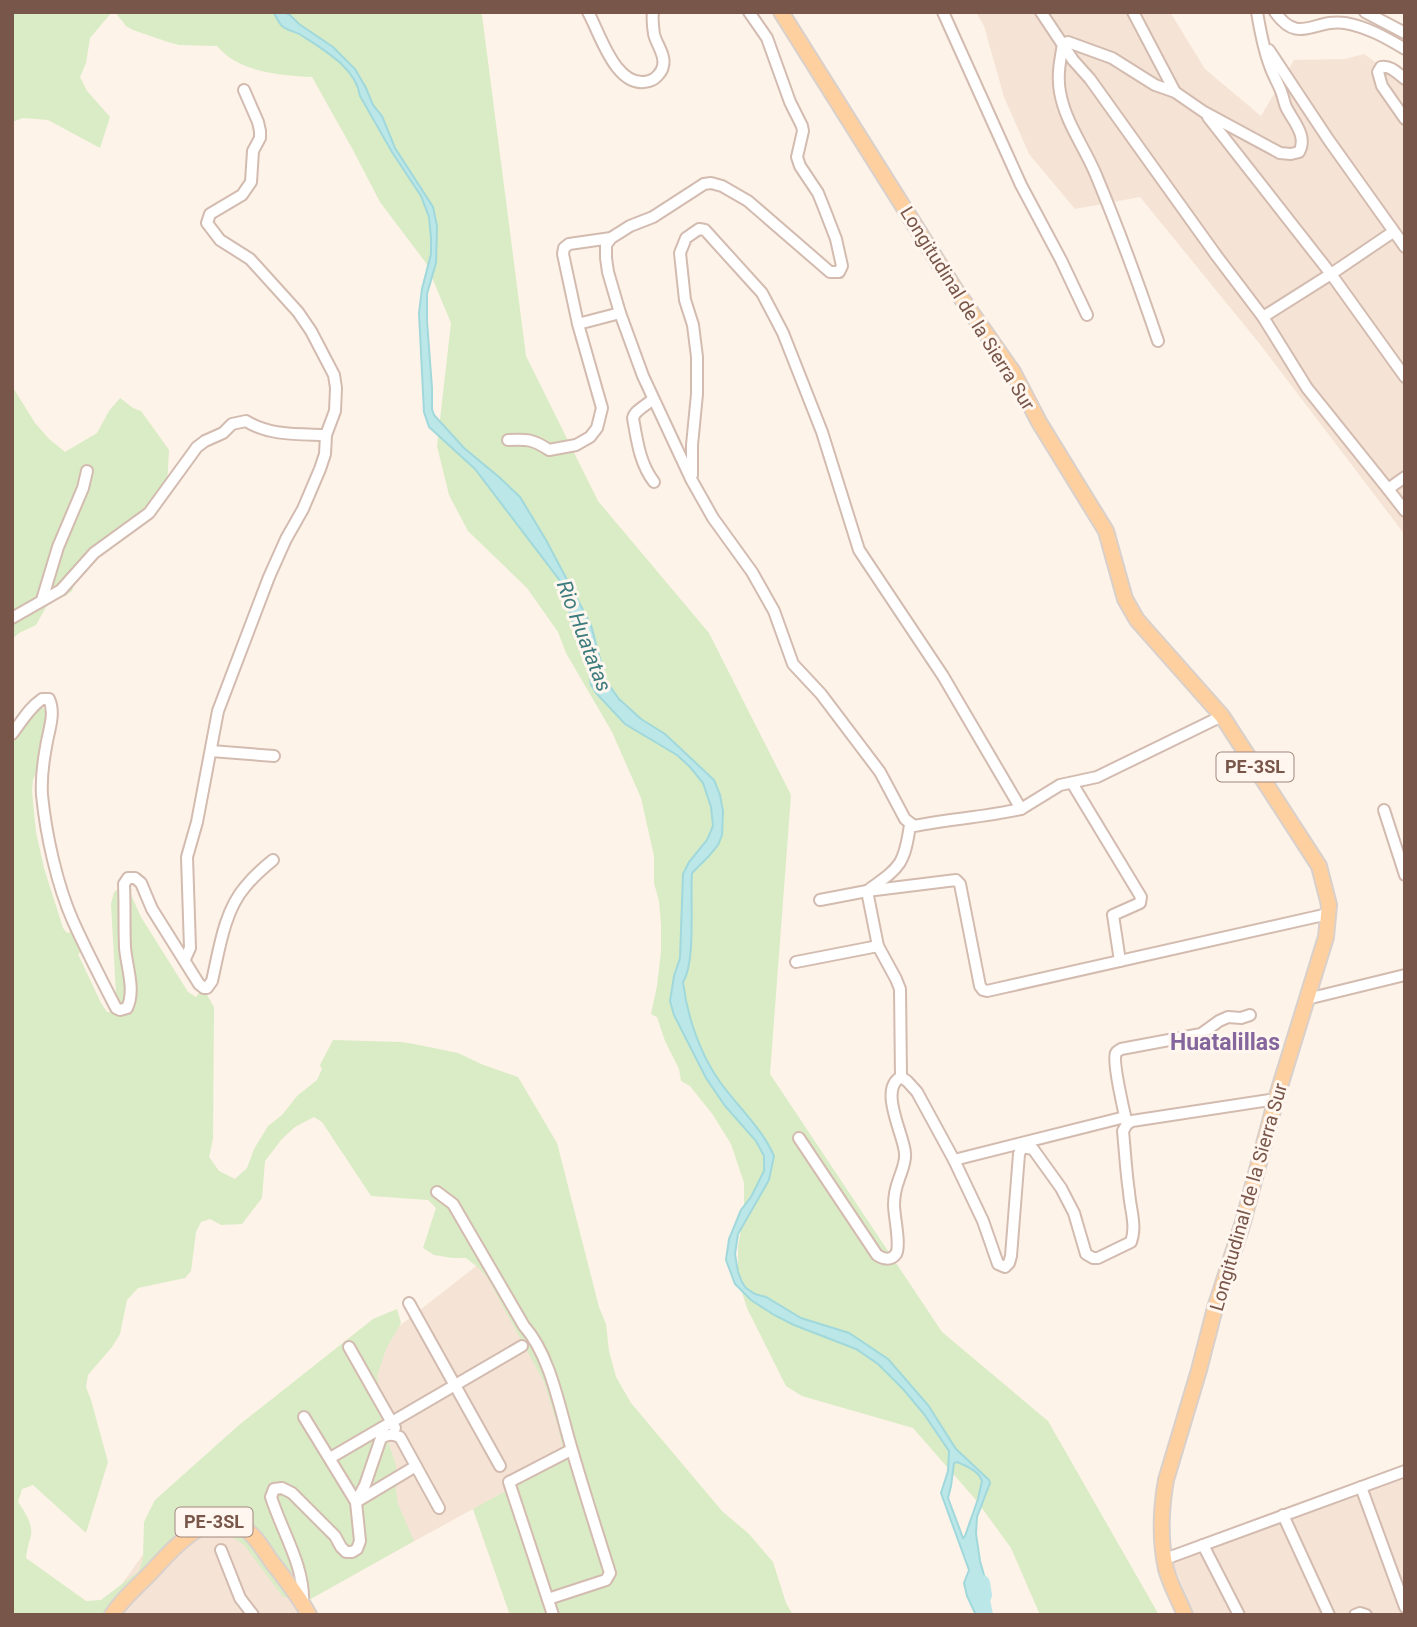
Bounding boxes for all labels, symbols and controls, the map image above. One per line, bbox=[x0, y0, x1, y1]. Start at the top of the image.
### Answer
street label: Longitudinal de la Sierra Sur bbox=[895, 202, 1040, 415]
water label: Rio Huatatas bbox=[552, 577, 616, 695]
road number: PE-3SL bbox=[1216, 752, 1294, 782]
district label: Huatalillas bbox=[1170, 1029, 1280, 1056]
street label: Longitudinal de la Sierra Sur bbox=[1205, 1080, 1292, 1314]
road number: PE-3SL bbox=[176, 1507, 252, 1536]

